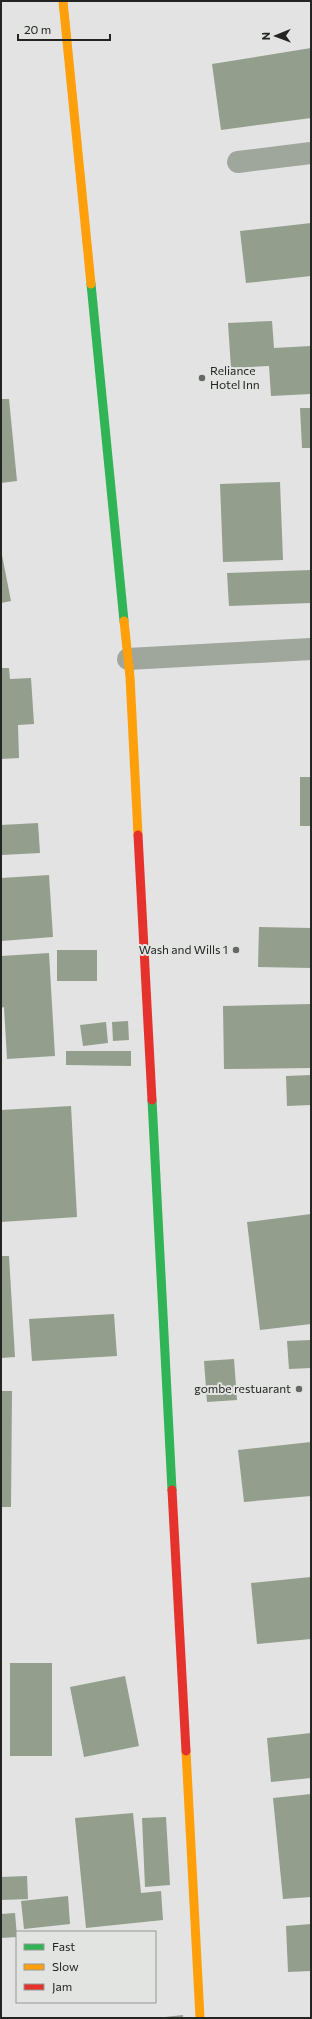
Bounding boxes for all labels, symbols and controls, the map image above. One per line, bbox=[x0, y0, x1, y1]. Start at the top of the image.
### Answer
scale bar bbox=[18, 16, 110, 42]
north arrow bbox=[256, 16, 296, 56]
text: 20 m bbox=[24, 22, 51, 36]
text: N bbox=[259, 32, 272, 40]
place label: Reliance Hotel Inn bbox=[210, 363, 260, 391]
marker: Reliance Hotel Inn bbox=[197, 373, 207, 383]
place label: Wash and Wills 1 bbox=[139, 942, 228, 956]
marker: Wash and Wills 1 bbox=[231, 945, 241, 955]
place label: gombe restuarant bbox=[194, 1381, 291, 1395]
marker: gombe restuarant bbox=[294, 1384, 304, 1394]
legend bbox=[16, 1931, 156, 2003]
text: Fast bbox=[52, 1939, 75, 1953]
text: Slow bbox=[52, 1959, 79, 1973]
text: Jam bbox=[52, 1979, 72, 1994]

